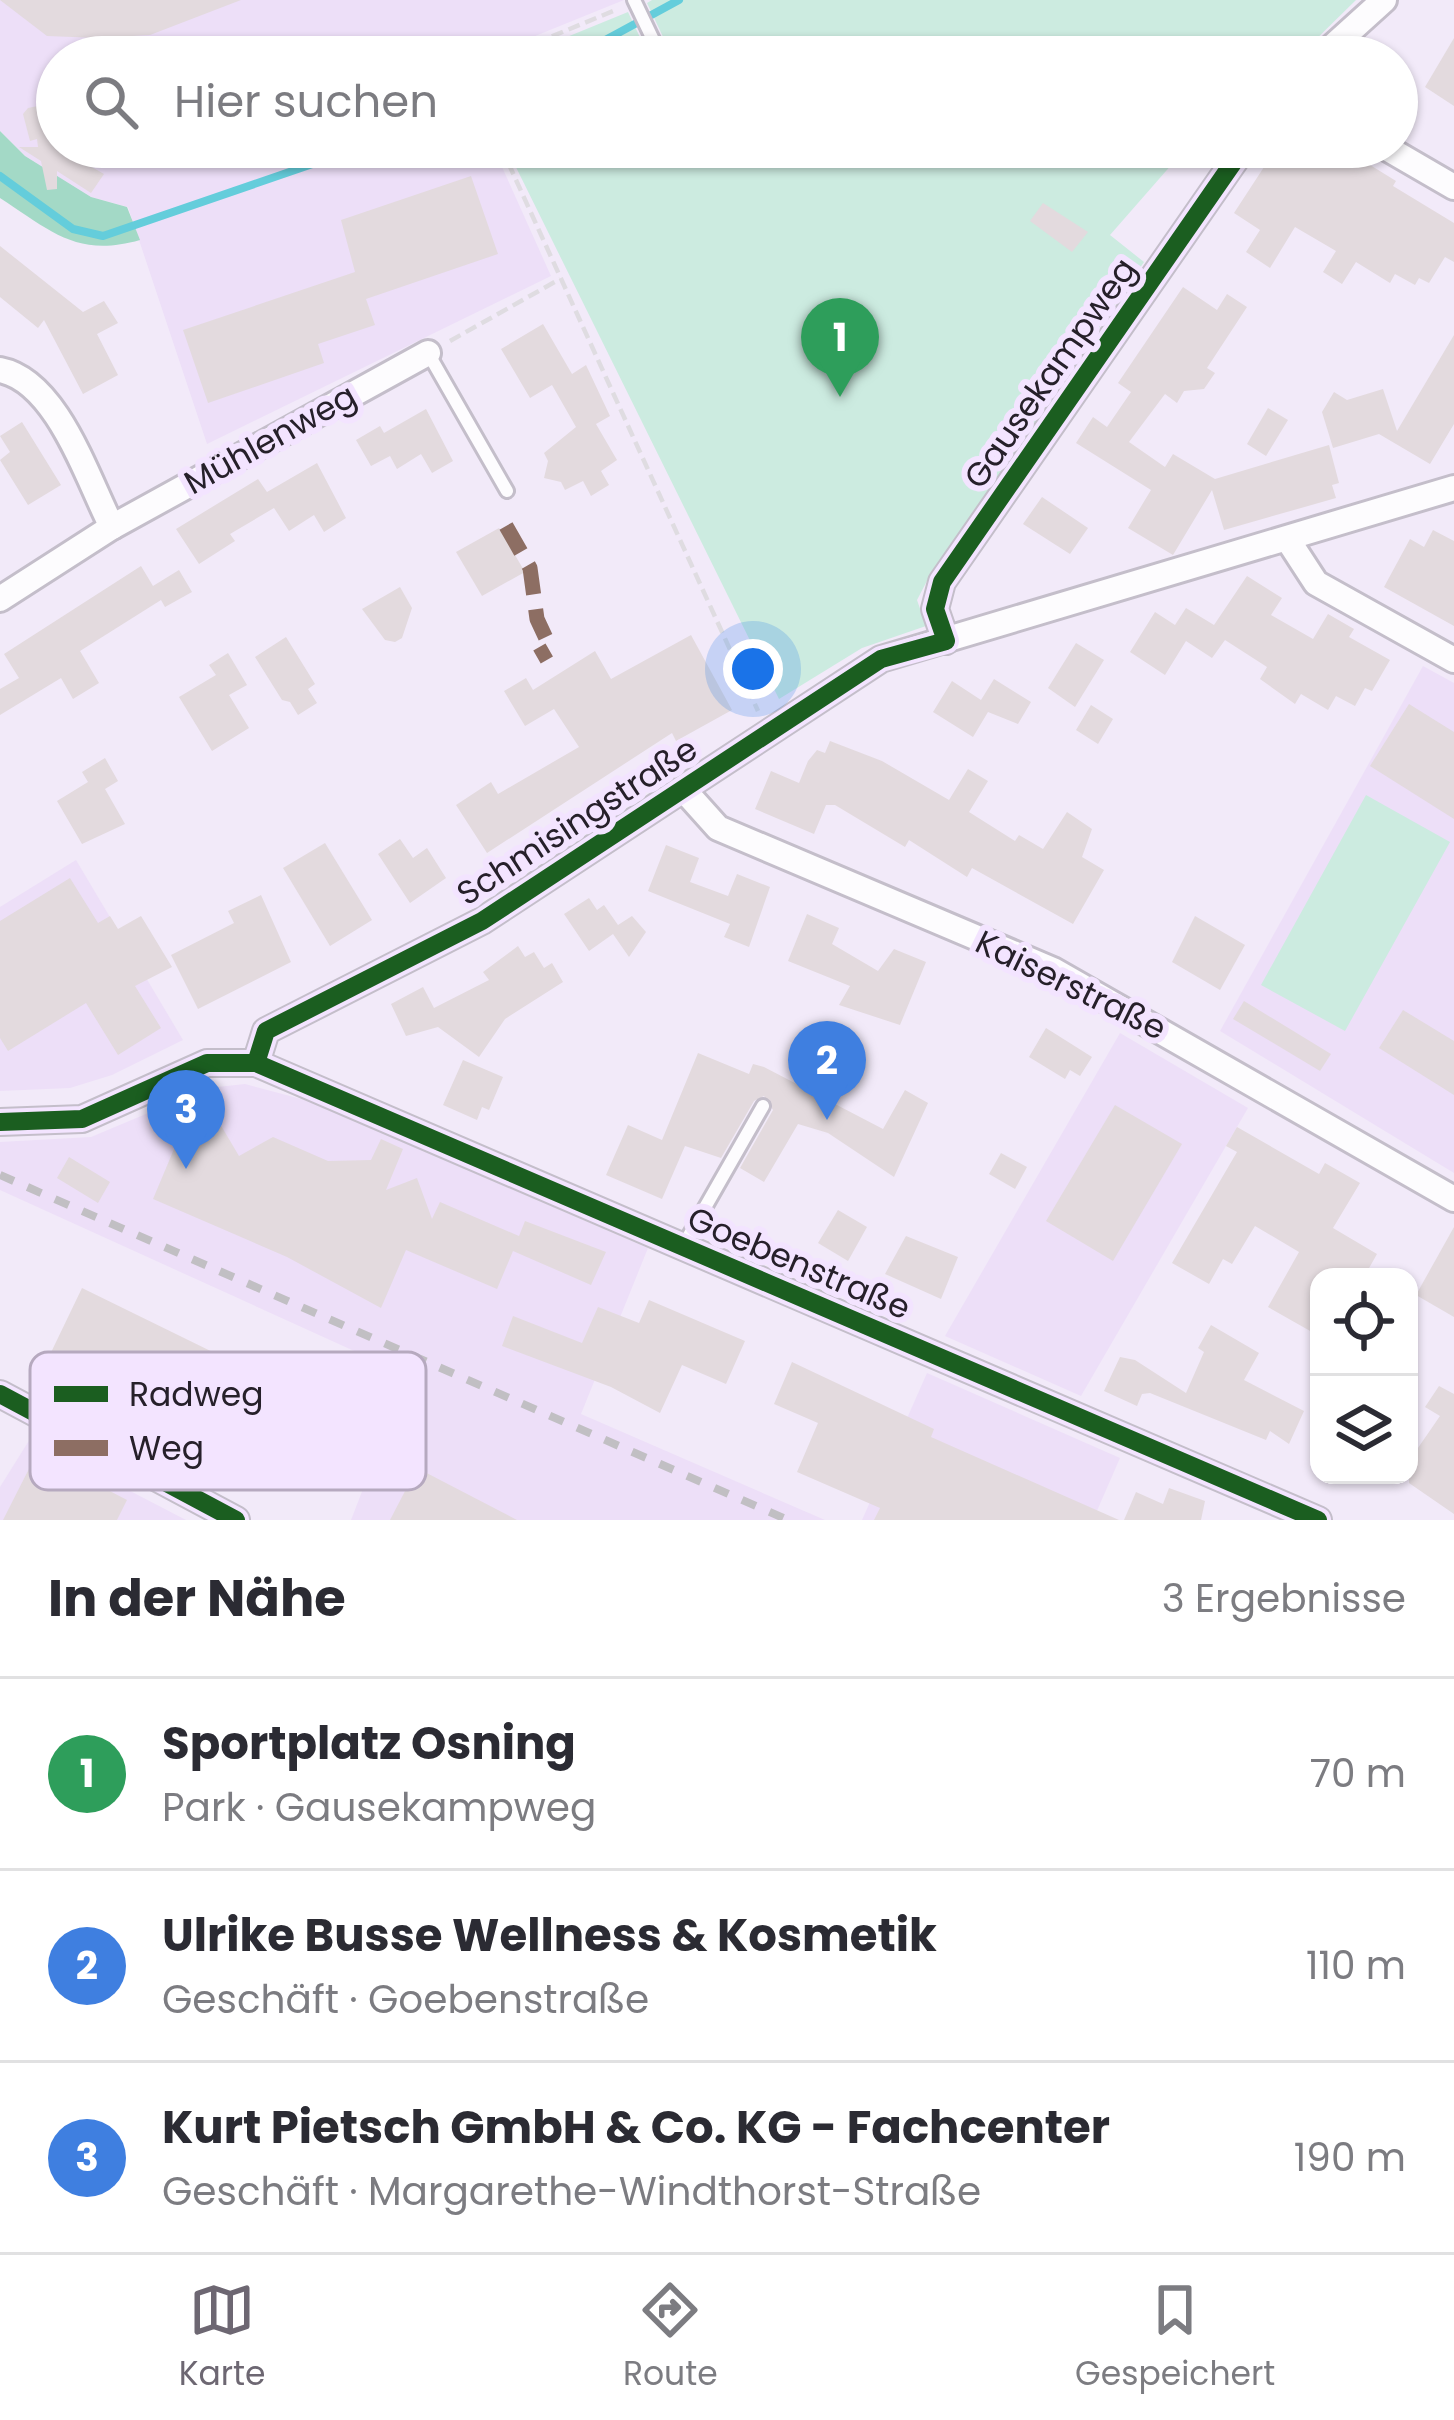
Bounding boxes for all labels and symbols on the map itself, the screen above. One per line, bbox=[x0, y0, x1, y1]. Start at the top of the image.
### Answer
street label: Gausekampweg bbox=[953, 248, 1147, 498]
pin: 1 bbox=[801, 298, 879, 397]
street label: Mühlenweg bbox=[175, 372, 365, 506]
your location bbox=[723, 639, 783, 699]
street label: Schmisingstraße bbox=[448, 726, 706, 916]
street label: Kaiserstraße bbox=[968, 919, 1174, 1051]
pin: 2 bbox=[788, 1021, 866, 1120]
pin: 3 bbox=[147, 1070, 225, 1169]
street label: Goebenstraße bbox=[680, 1195, 918, 1331]
legend bbox=[30, 1352, 426, 1490]
text: Radweg bbox=[129, 1371, 264, 1418]
text: Weg bbox=[129, 1425, 204, 1472]

